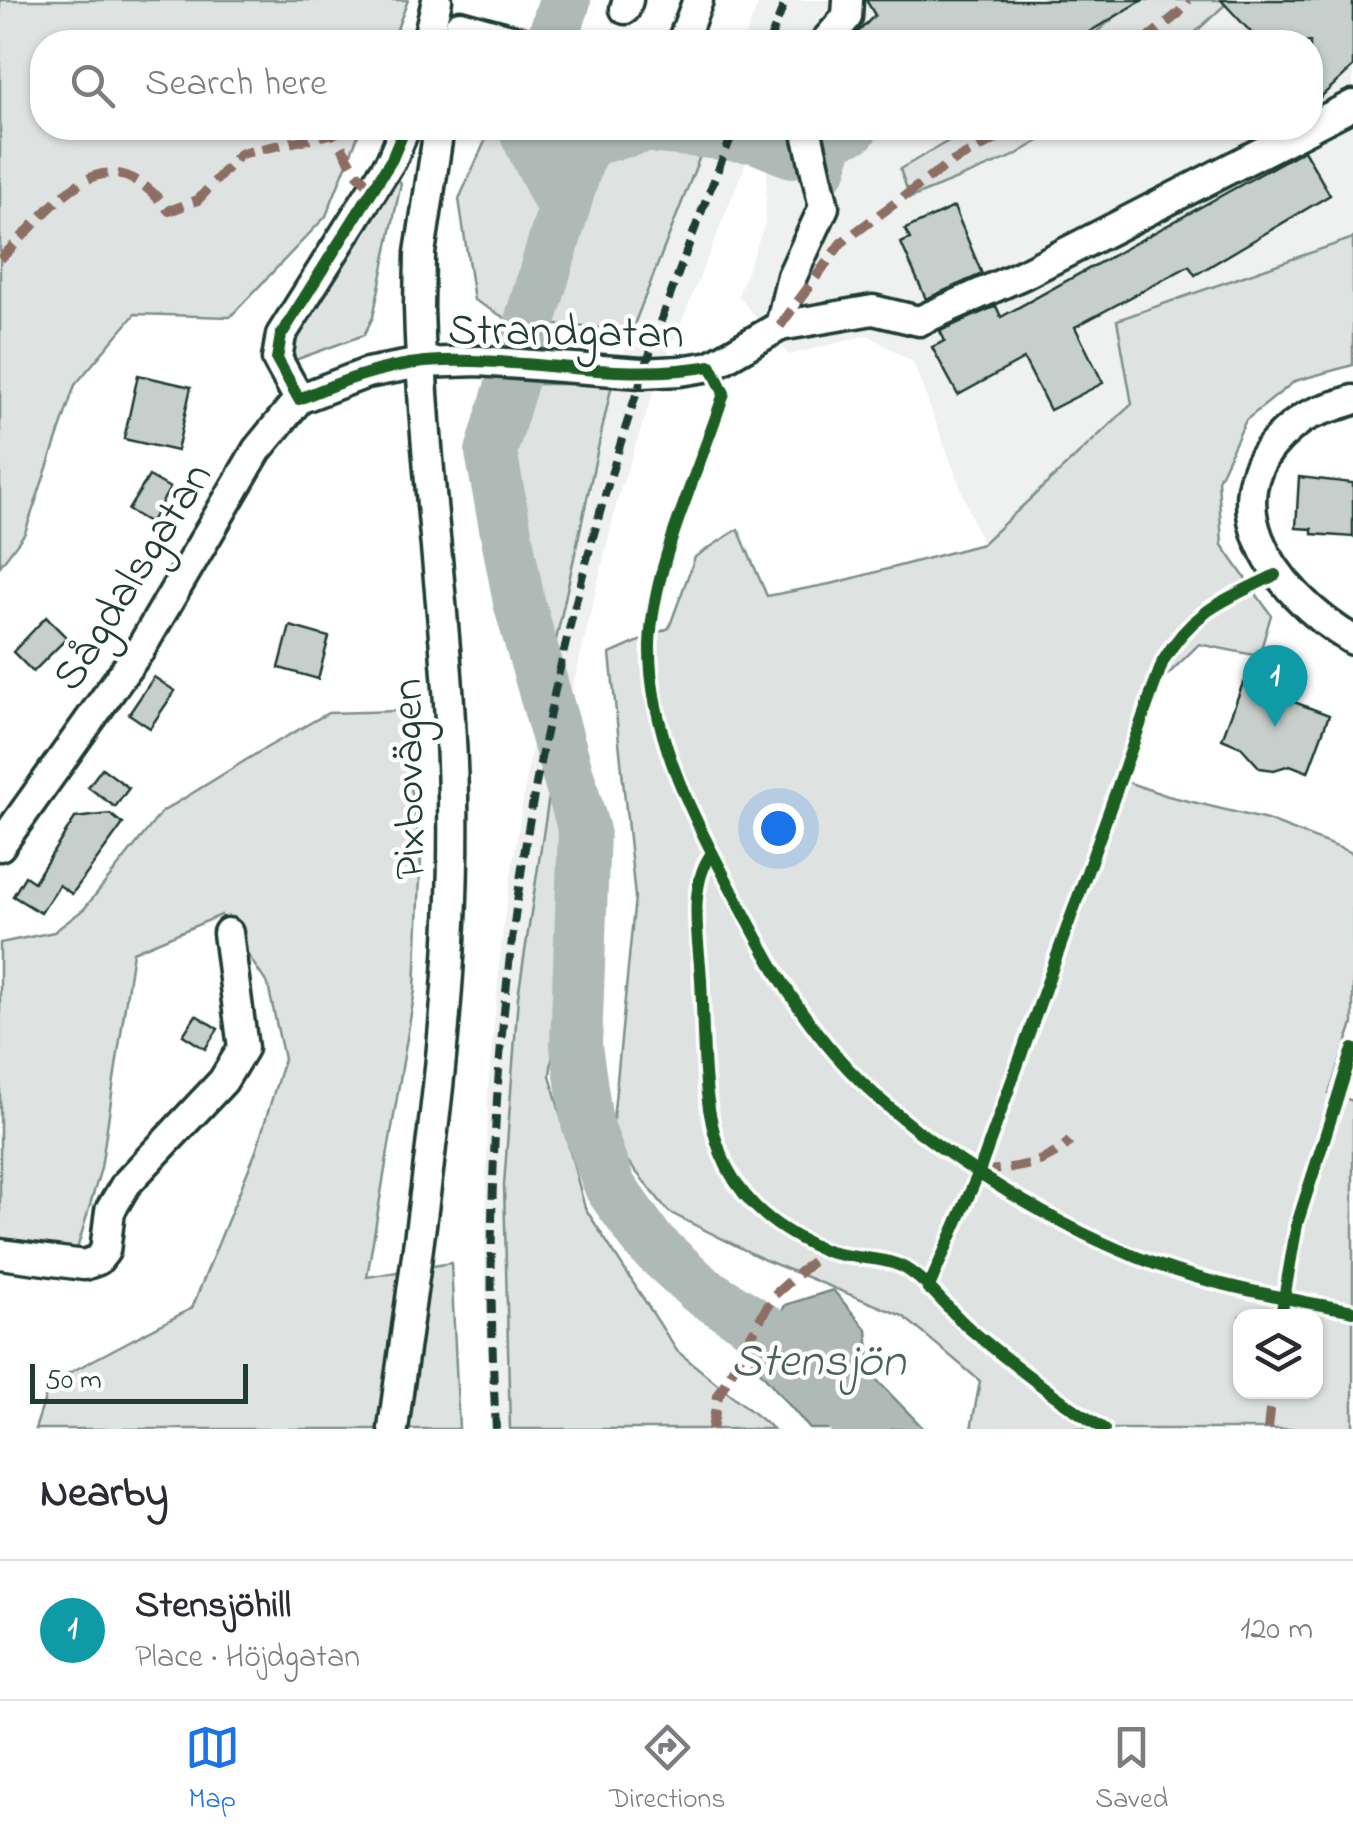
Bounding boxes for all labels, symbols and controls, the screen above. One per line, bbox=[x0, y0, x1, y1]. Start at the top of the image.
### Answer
search box bbox=[30, 30, 1323, 140]
text: Search here bbox=[145, 57, 327, 113]
icon: search bbox=[65, 58, 120, 113]
street label: Strandgatan bbox=[447, 299, 684, 370]
street label: Sågdalsgatan bbox=[37, 450, 232, 706]
pin: 1 bbox=[1242, 644, 1308, 727]
street label: Pixbovägen bbox=[376, 678, 447, 880]
your location bbox=[753, 803, 804, 854]
map controls bbox=[1233, 1309, 1323, 1399]
button: layers bbox=[1233, 1309, 1323, 1399]
water label: Stensjön bbox=[731, 1328, 907, 1398]
scale bar bbox=[30, 1359, 248, 1404]
text: 50 m bbox=[45, 1361, 102, 1402]
text: Nearby bbox=[40, 1464, 168, 1525]
text: Stensjöhill bbox=[135, 1579, 291, 1635]
text: 1 bbox=[67, 1607, 78, 1654]
text: 120 m bbox=[1240, 1607, 1313, 1654]
text: Place · Höjdgatan bbox=[135, 1635, 360, 1682]
tab: Map bbox=[185, 1720, 240, 1821]
tab: Directions bbox=[609, 1720, 726, 1821]
tab: Saved bbox=[1095, 1720, 1168, 1821]

